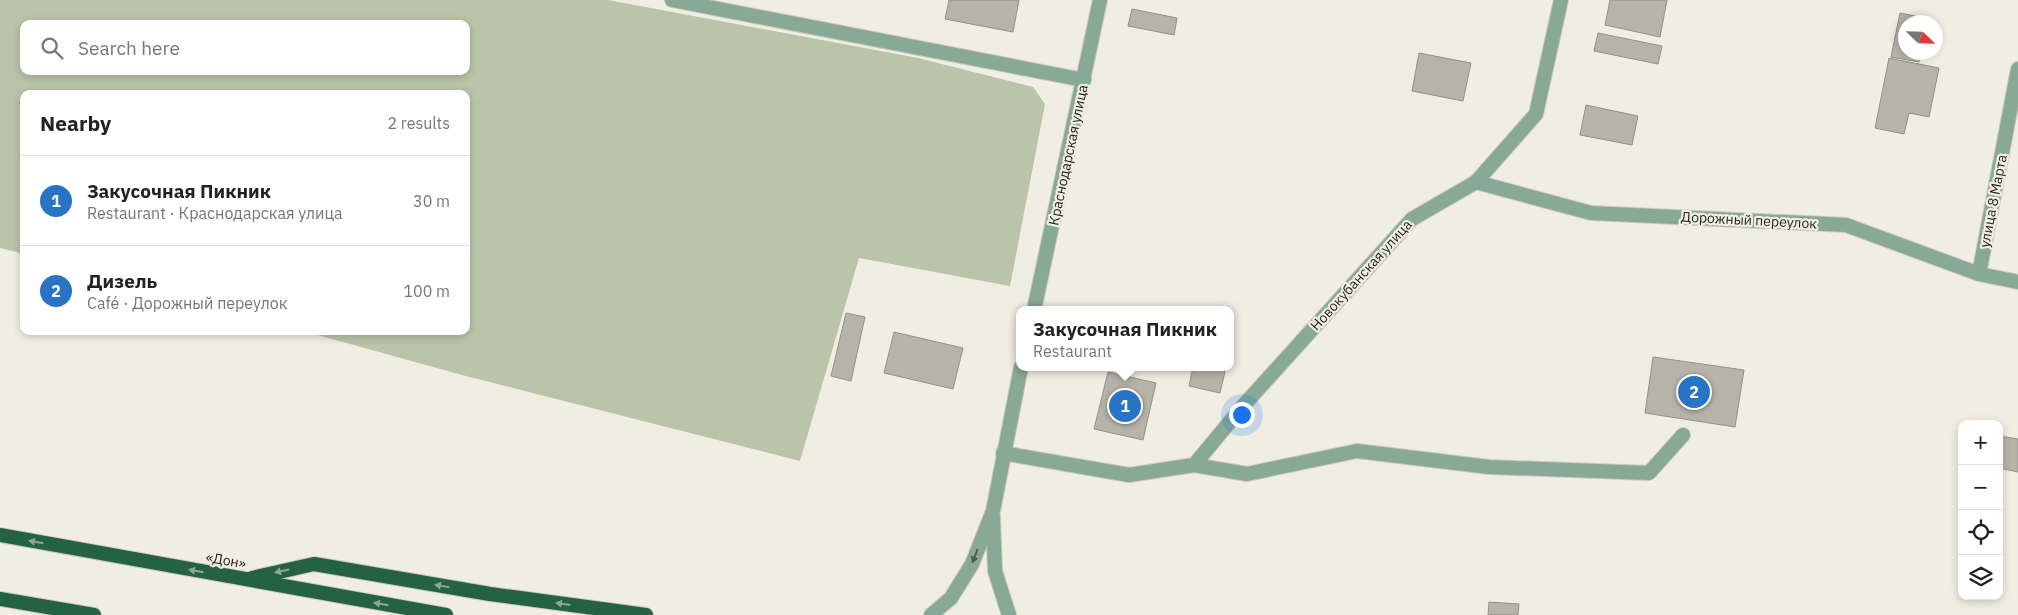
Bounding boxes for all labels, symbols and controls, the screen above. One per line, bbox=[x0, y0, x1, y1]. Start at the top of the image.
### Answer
north arrow bbox=[1898, 15, 1943, 60]
search box bbox=[20, 20, 470, 75]
icon: search bbox=[38, 34, 66, 62]
text: Search here bbox=[78, 36, 180, 60]
street label: Краснодарская улица bbox=[1044, 82, 1092, 227]
text: Nearby bbox=[40, 109, 111, 137]
text: 2 results bbox=[387, 113, 450, 133]
street label: улица 8 Марта bbox=[1975, 152, 2011, 249]
text: Закусочная Пикник bbox=[87, 179, 271, 203]
text: 1 bbox=[51, 191, 61, 211]
text: 30 m bbox=[413, 191, 450, 211]
text: Restaurant · Краснодарская улица bbox=[87, 203, 343, 223]
street label: Дорожный переулок bbox=[1681, 207, 1818, 233]
street label: Новокубанская улица bbox=[1306, 215, 1416, 334]
text: Дизель bbox=[87, 269, 157, 293]
text: 2 bbox=[51, 281, 61, 301]
text: 100 m bbox=[403, 281, 450, 301]
text: Café · Дорожный переулок bbox=[87, 293, 288, 313]
popup bbox=[1016, 306, 1234, 371]
text: Закусочная Пикник bbox=[1033, 317, 1217, 341]
text: Restaurant bbox=[1033, 341, 1112, 361]
pin: 2 bbox=[1678, 373, 1710, 411]
pin: 1 bbox=[1109, 387, 1141, 425]
your location bbox=[1229, 402, 1255, 428]
map controls bbox=[1958, 420, 2003, 600]
button: + bbox=[1958, 420, 2003, 465]
button: − bbox=[1958, 465, 2003, 510]
button: locate bbox=[1958, 510, 2003, 555]
one-way arrow bbox=[27, 537, 43, 545]
street label: «Дон» bbox=[205, 548, 247, 572]
one-way arrow bbox=[971, 549, 979, 564]
button: layers bbox=[1958, 555, 2003, 600]
one-way arrow bbox=[187, 567, 203, 575]
one-way arrow bbox=[275, 567, 290, 575]
one-way arrow bbox=[434, 582, 450, 590]
one-way arrow bbox=[372, 599, 388, 607]
one-way arrow bbox=[555, 600, 571, 608]

